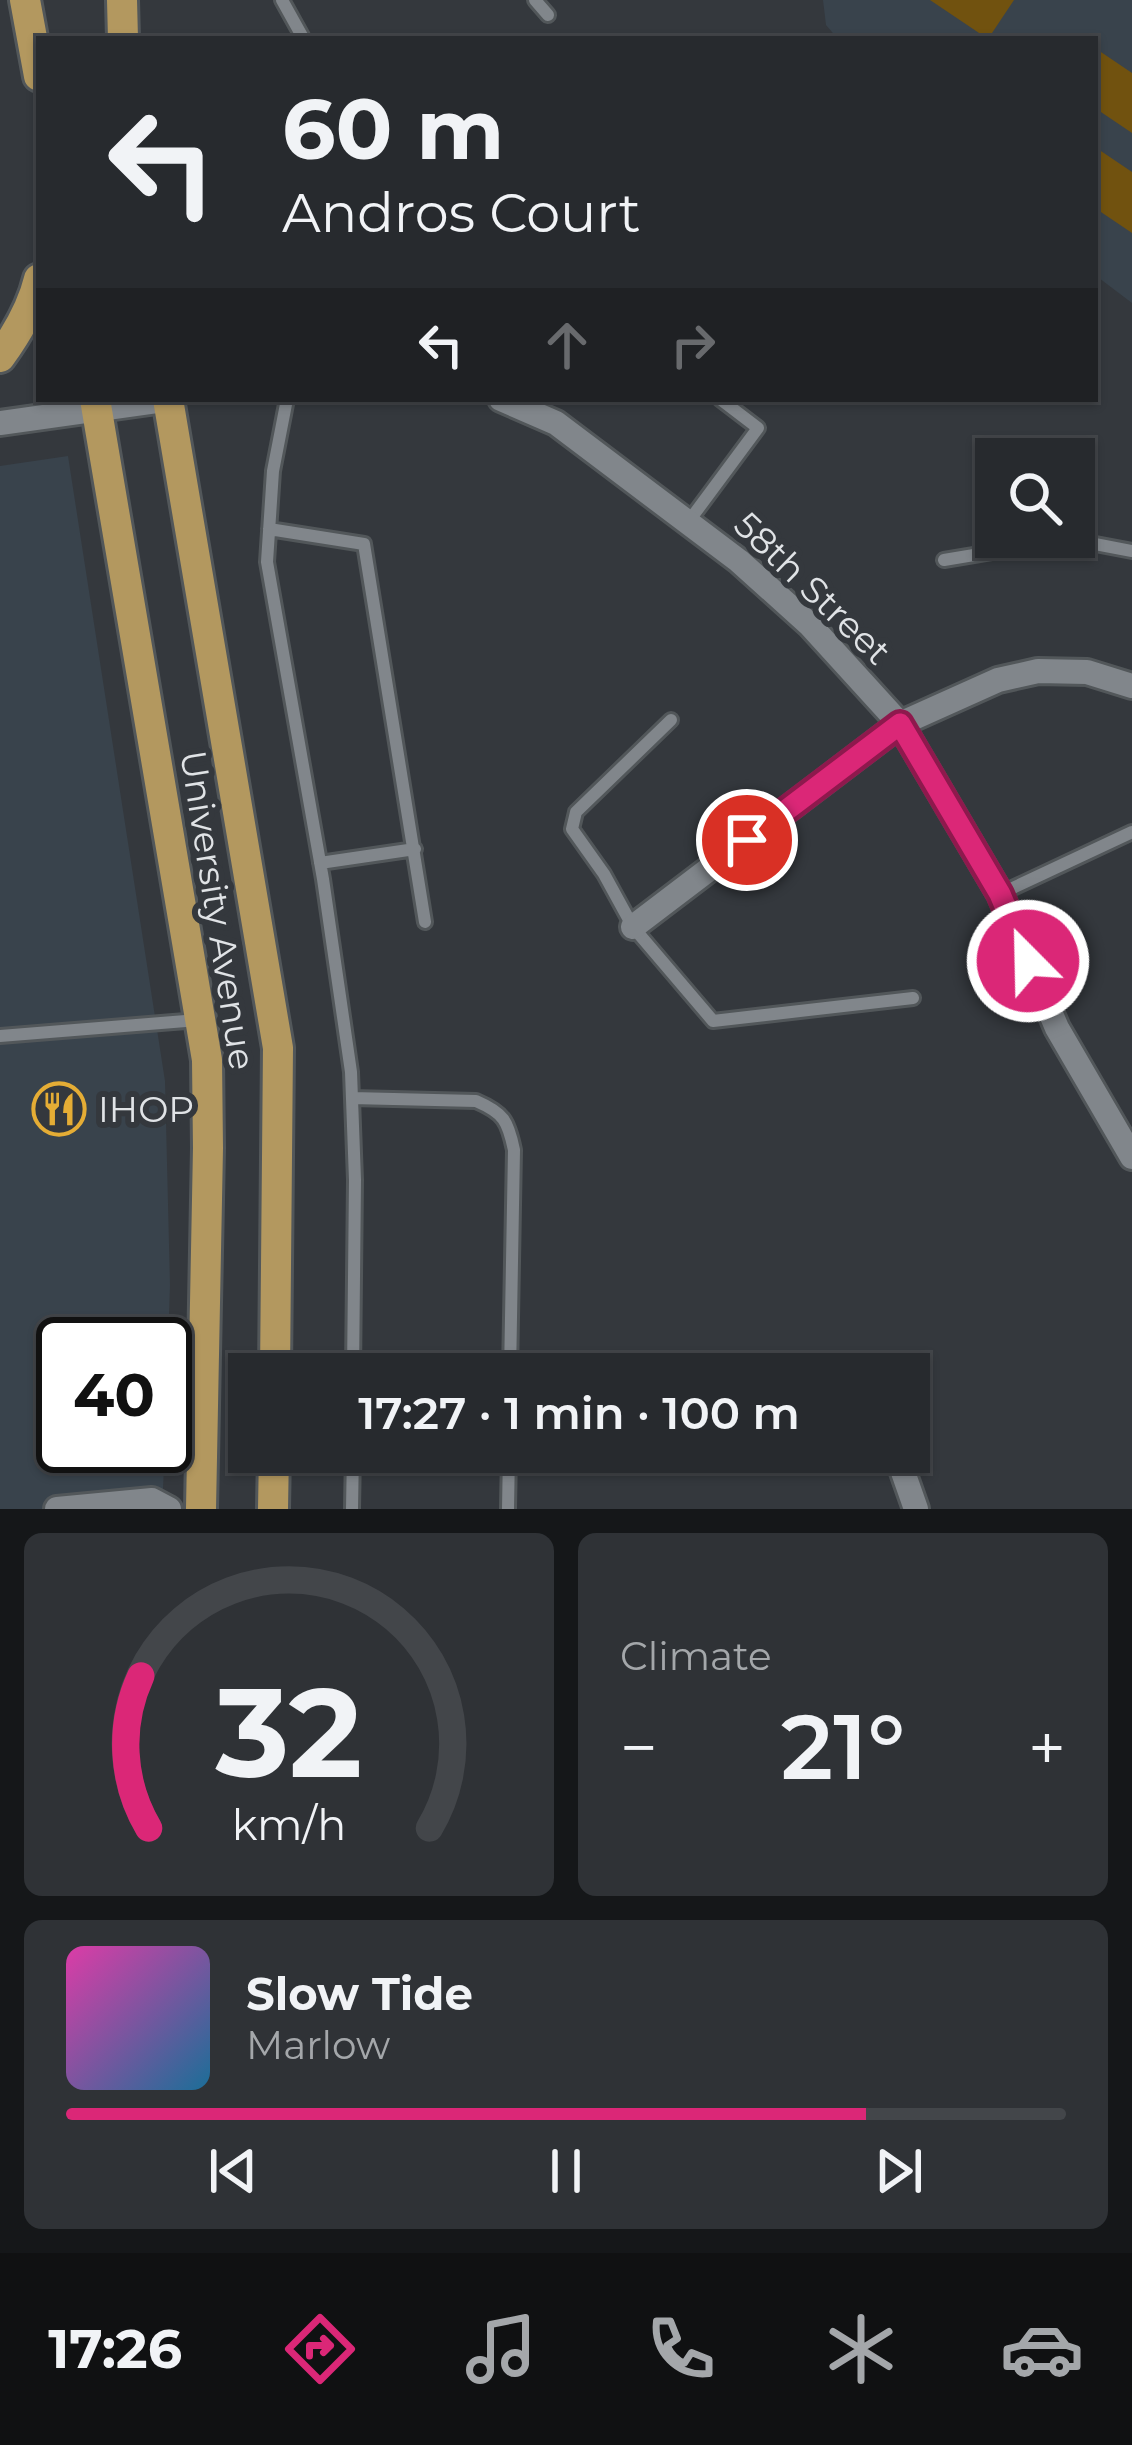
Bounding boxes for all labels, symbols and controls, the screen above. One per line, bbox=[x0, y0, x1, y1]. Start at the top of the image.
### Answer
text: 60 m bbox=[282, 78, 504, 180]
icon: left bbox=[84, 84, 240, 240]
text: Andros Court bbox=[282, 180, 641, 246]
icon: left bbox=[408, 312, 474, 378]
icon: ahead bbox=[534, 312, 600, 378]
icon: right bbox=[660, 312, 726, 378]
map controls bbox=[975, 438, 1095, 558]
button: search bbox=[975, 438, 1095, 558]
street label: 58th Street bbox=[726, 503, 900, 673]
street label: University Avenue bbox=[171, 747, 265, 1073]
pin bbox=[696, 789, 798, 891]
icon: arrive bbox=[714, 807, 780, 873]
position arrow bbox=[965, 898, 1091, 1024]
restaurant icon: IHOP bbox=[31, 1081, 87, 1137]
place label: IHOP bbox=[98, 1087, 194, 1131]
speed limit sign: 40 bbox=[36, 1317, 192, 1473]
text: 17:27 · 1 min · 100 m bbox=[358, 1385, 800, 1440]
text: Climate bbox=[620, 1632, 772, 1680]
text: 32 bbox=[215, 1656, 362, 1808]
text: 21° bbox=[781, 1692, 905, 1802]
text: − bbox=[620, 1707, 658, 1788]
text: + bbox=[1028, 1707, 1066, 1788]
text: km/h bbox=[232, 1797, 346, 1850]
text: Slow Tide bbox=[246, 1966, 473, 2021]
text: Marlow bbox=[246, 2021, 390, 2069]
icon: previous bbox=[200, 2138, 266, 2204]
icon: pause bbox=[533, 2138, 599, 2204]
icon: next bbox=[866, 2138, 932, 2204]
icon: directions bbox=[278, 2307, 362, 2391]
icon: music bbox=[459, 2307, 543, 2391]
icon: phone bbox=[639, 2307, 723, 2391]
icon: climate bbox=[819, 2307, 903, 2391]
icon: car bbox=[1000, 2307, 1084, 2391]
text: 17:26 bbox=[48, 2316, 182, 2382]

